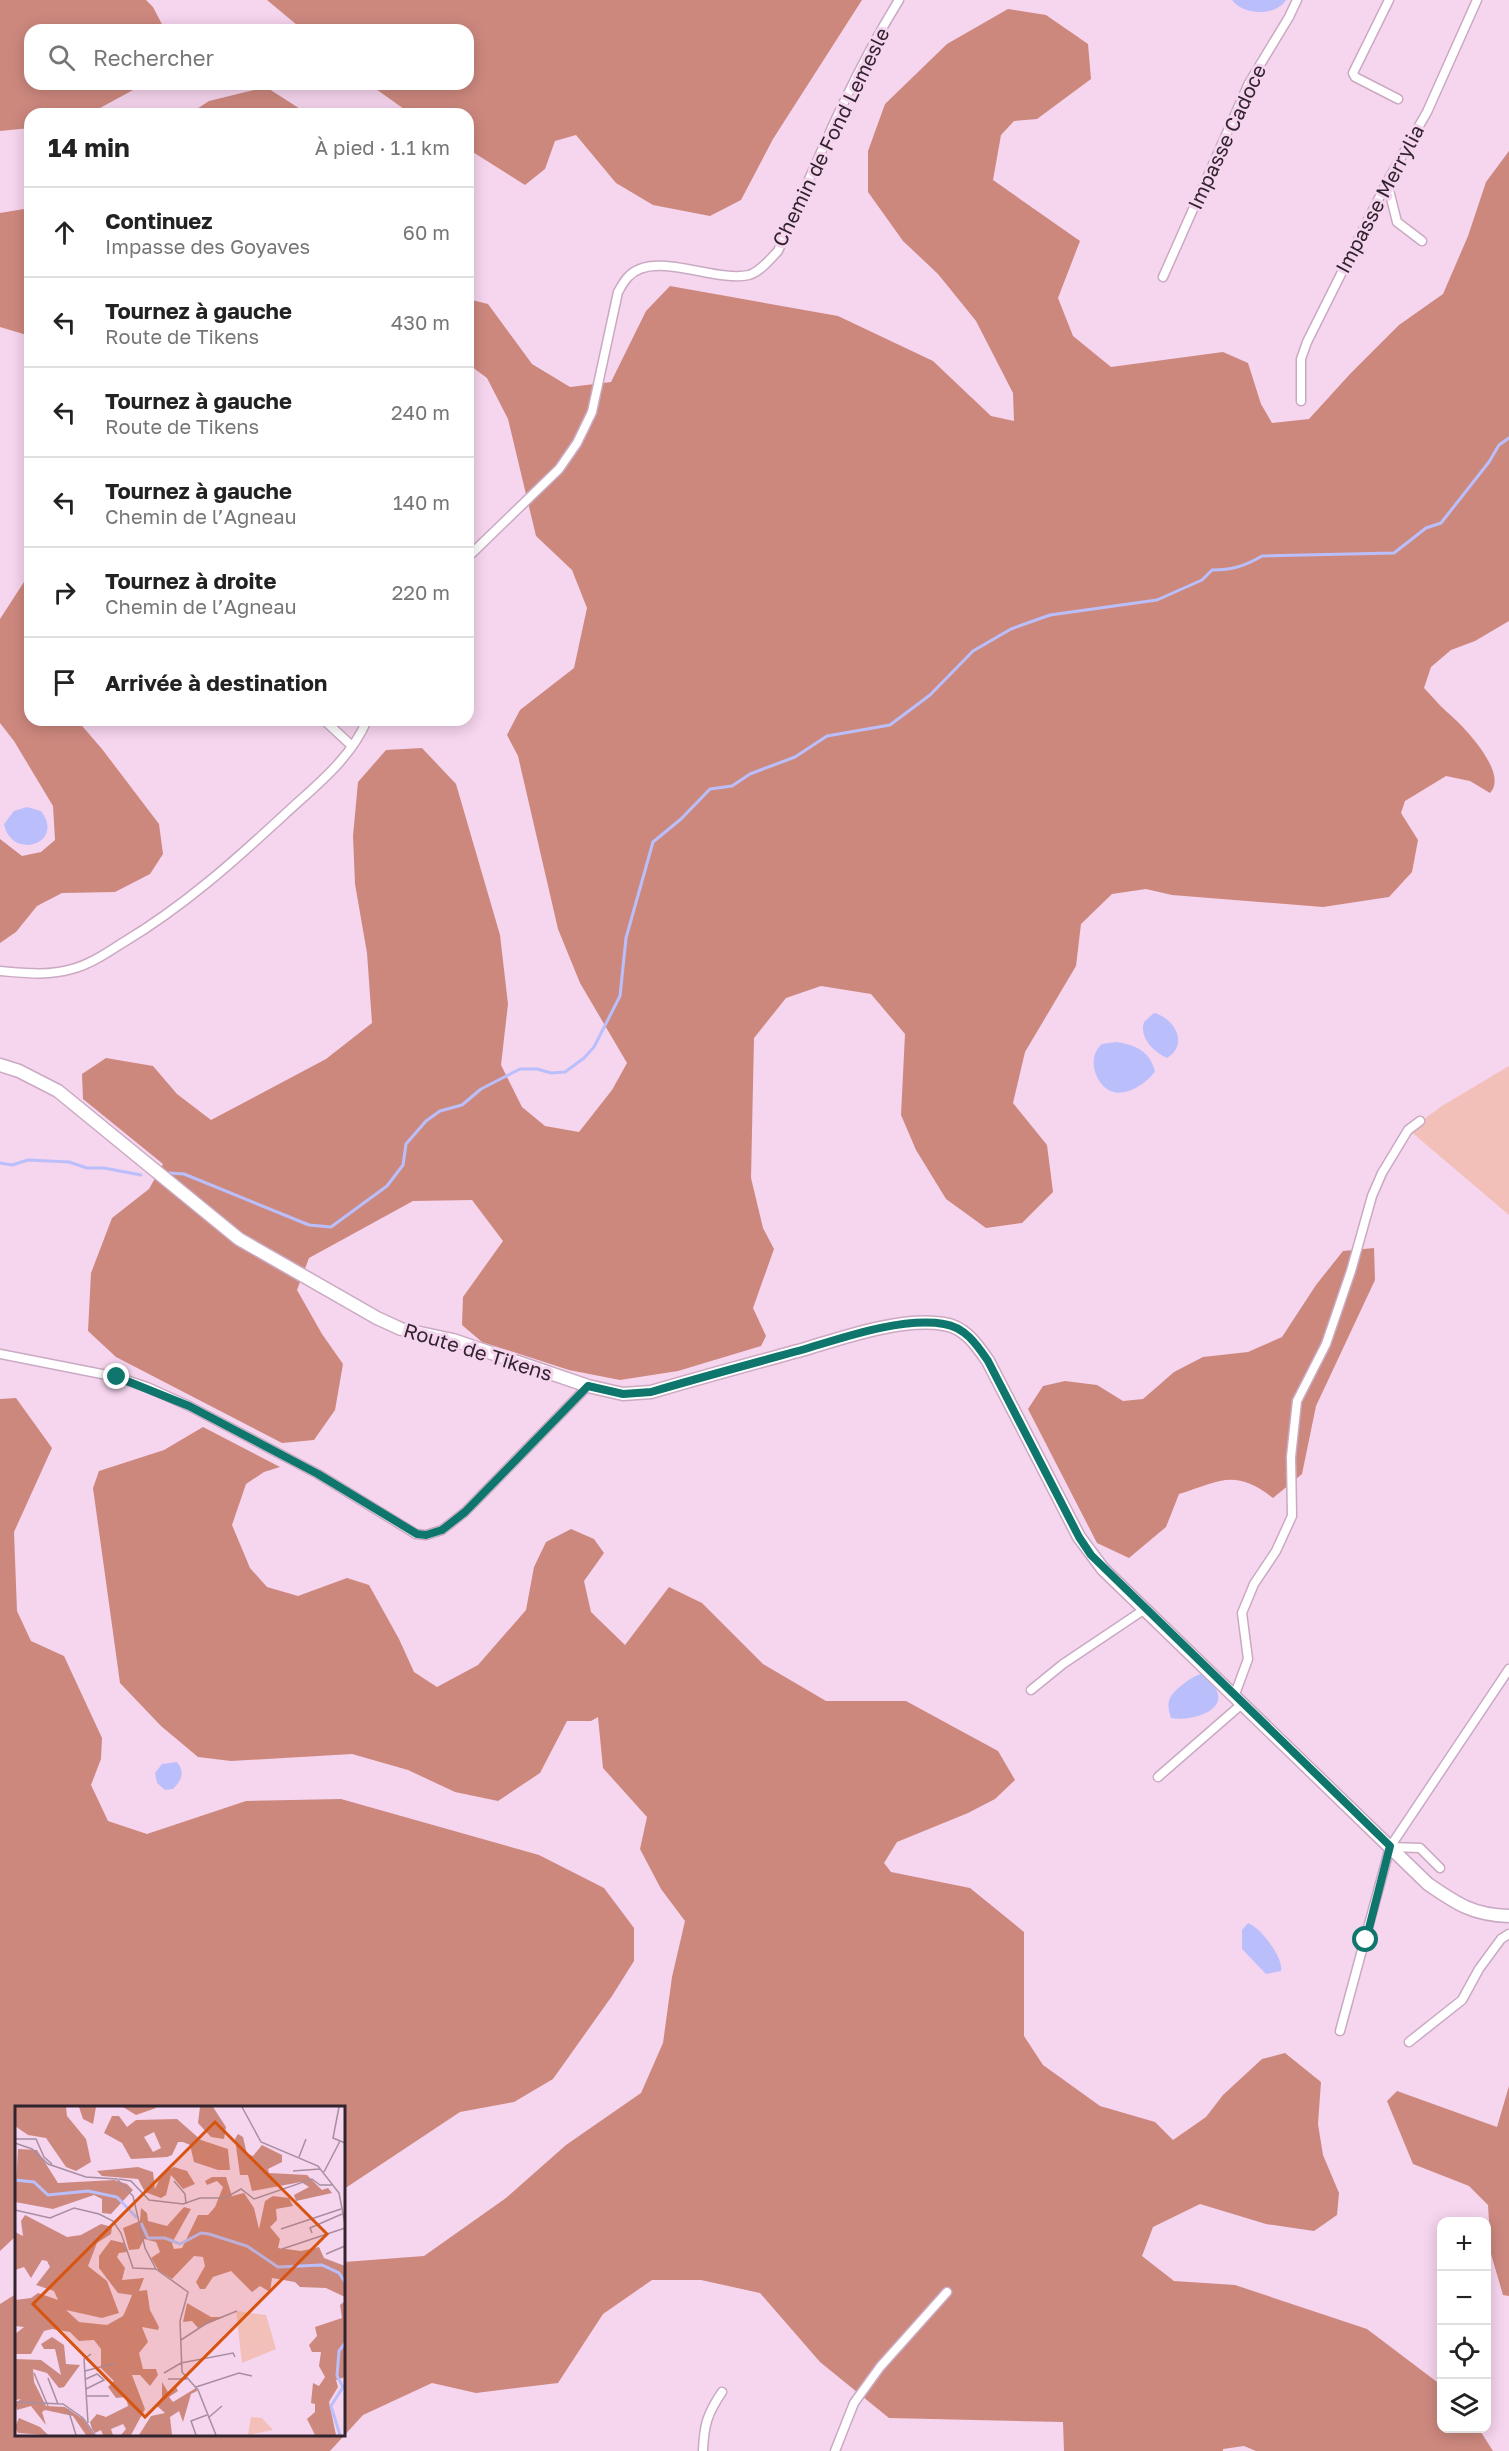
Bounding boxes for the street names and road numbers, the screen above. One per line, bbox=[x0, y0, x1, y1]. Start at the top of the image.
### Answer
street label: Chemin de Fond Lemesle bbox=[767, 23, 894, 250]
street label: Impasse Cadoce bbox=[1182, 60, 1270, 213]
street label: Impasse Merrylia bbox=[1330, 120, 1428, 277]
street label: Route de Tikens bbox=[401, 1317, 556, 1385]

